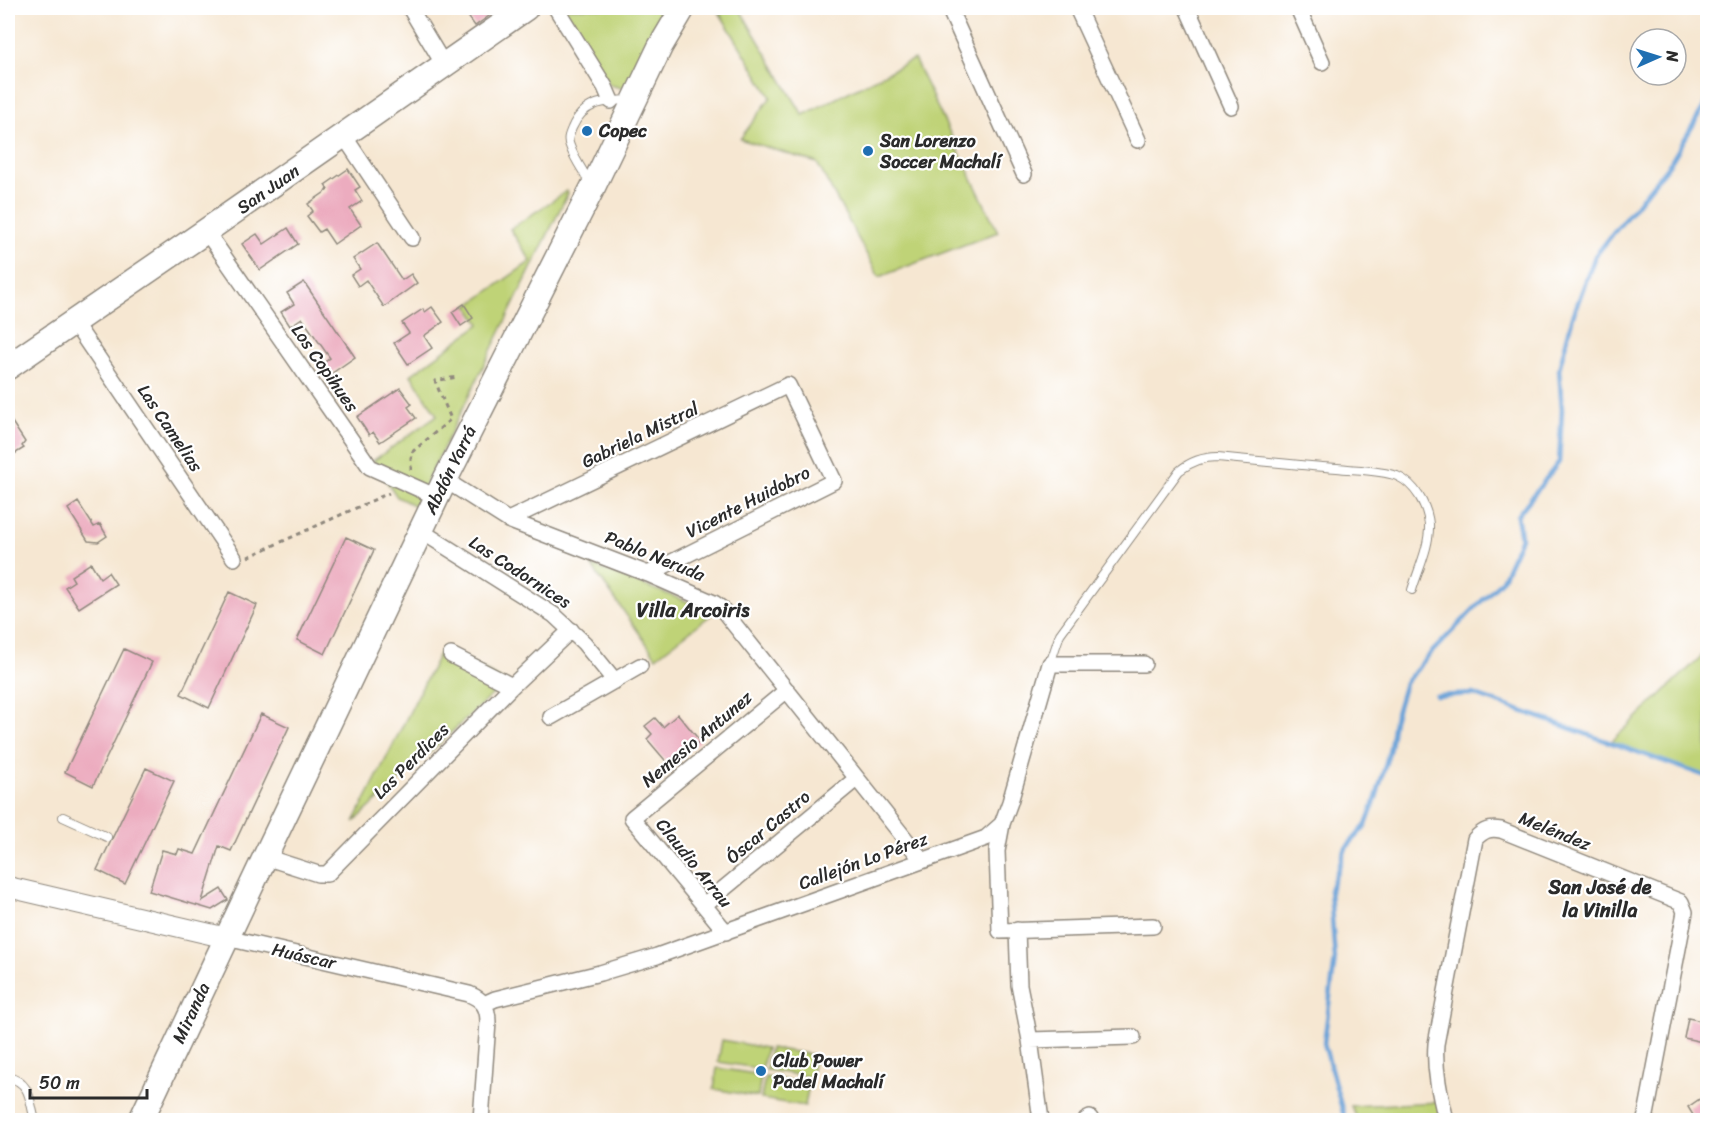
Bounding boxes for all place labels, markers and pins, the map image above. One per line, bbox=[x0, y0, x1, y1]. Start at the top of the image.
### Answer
place label: Copec bbox=[598, 115, 647, 147]
marker: Copec bbox=[580, 124, 594, 138]
place label: San Lorenzo Soccer Machalí bbox=[879, 125, 1004, 178]
marker: San Lorenzo Soccer Machalí bbox=[861, 144, 875, 158]
place label: Club Power Padel Machalí bbox=[772, 1045, 887, 1098]
marker: Club Power Padel Machalí bbox=[754, 1064, 768, 1078]

